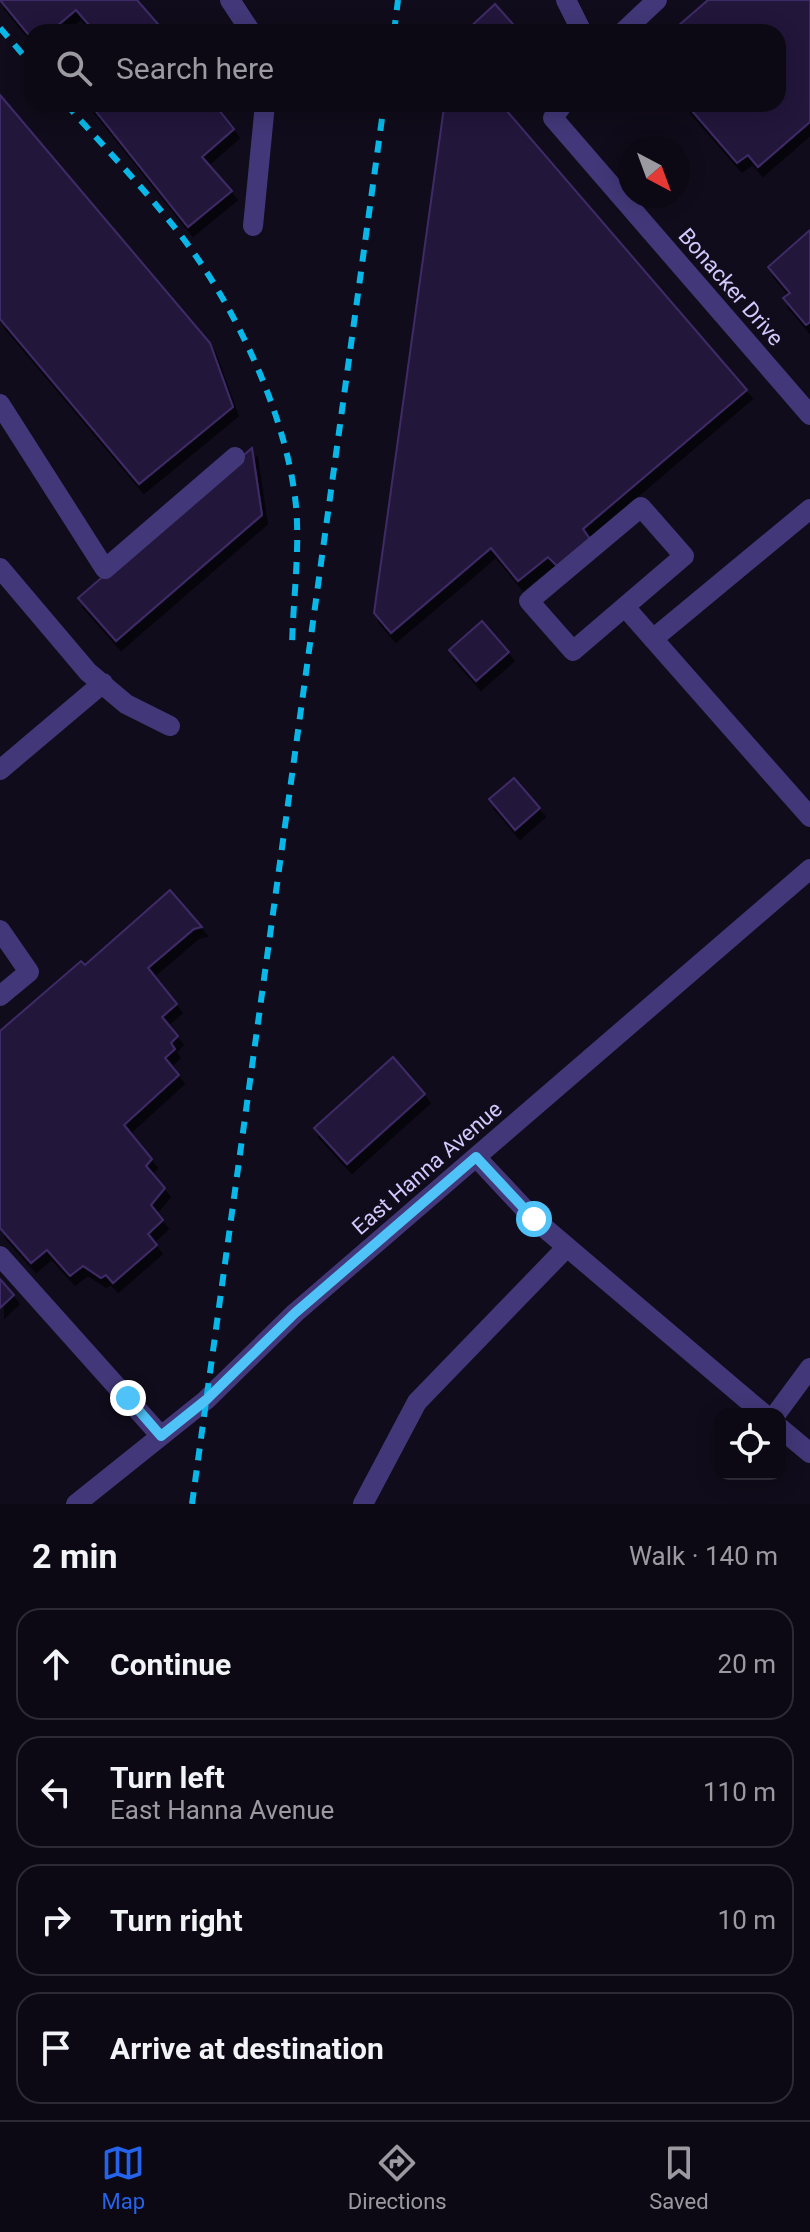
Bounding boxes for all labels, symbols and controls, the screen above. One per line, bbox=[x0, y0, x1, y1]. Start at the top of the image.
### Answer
search box bbox=[24, 24, 786, 112]
icon: search bbox=[52, 46, 96, 90]
text: Search here bbox=[116, 51, 274, 86]
north arrow bbox=[618, 136, 690, 208]
street label: Bonacker Drive bbox=[673, 223, 789, 351]
street label: East Hanna Avenue bbox=[347, 1096, 507, 1240]
route start bbox=[516, 1201, 552, 1237]
route end bbox=[110, 1380, 146, 1416]
map controls bbox=[714, 1408, 786, 1480]
button: locate bbox=[714, 1408, 786, 1480]
text: 2 min bbox=[32, 1536, 117, 1576]
text: Walk · 140 m bbox=[629, 1541, 778, 1571]
icon: ahead bbox=[34, 1642, 78, 1686]
text: Continue bbox=[110, 1647, 231, 1682]
text: 20 m bbox=[718, 1649, 776, 1679]
text: Turn left bbox=[110, 1760, 225, 1795]
icon: left bbox=[34, 1770, 78, 1814]
text: 110 m bbox=[703, 1777, 776, 1807]
text: East Hanna Avenue bbox=[110, 1795, 334, 1825]
icon: right bbox=[34, 1898, 78, 1942]
text: Turn right bbox=[110, 1903, 243, 1938]
text: 10 m bbox=[718, 1905, 776, 1935]
icon: arrive bbox=[34, 2026, 78, 2070]
text: Arrive at destination bbox=[110, 2031, 384, 2066]
tab: Map bbox=[101, 2141, 145, 2214]
tab: Directions bbox=[348, 2141, 447, 2214]
tab: Saved bbox=[649, 2141, 709, 2214]

